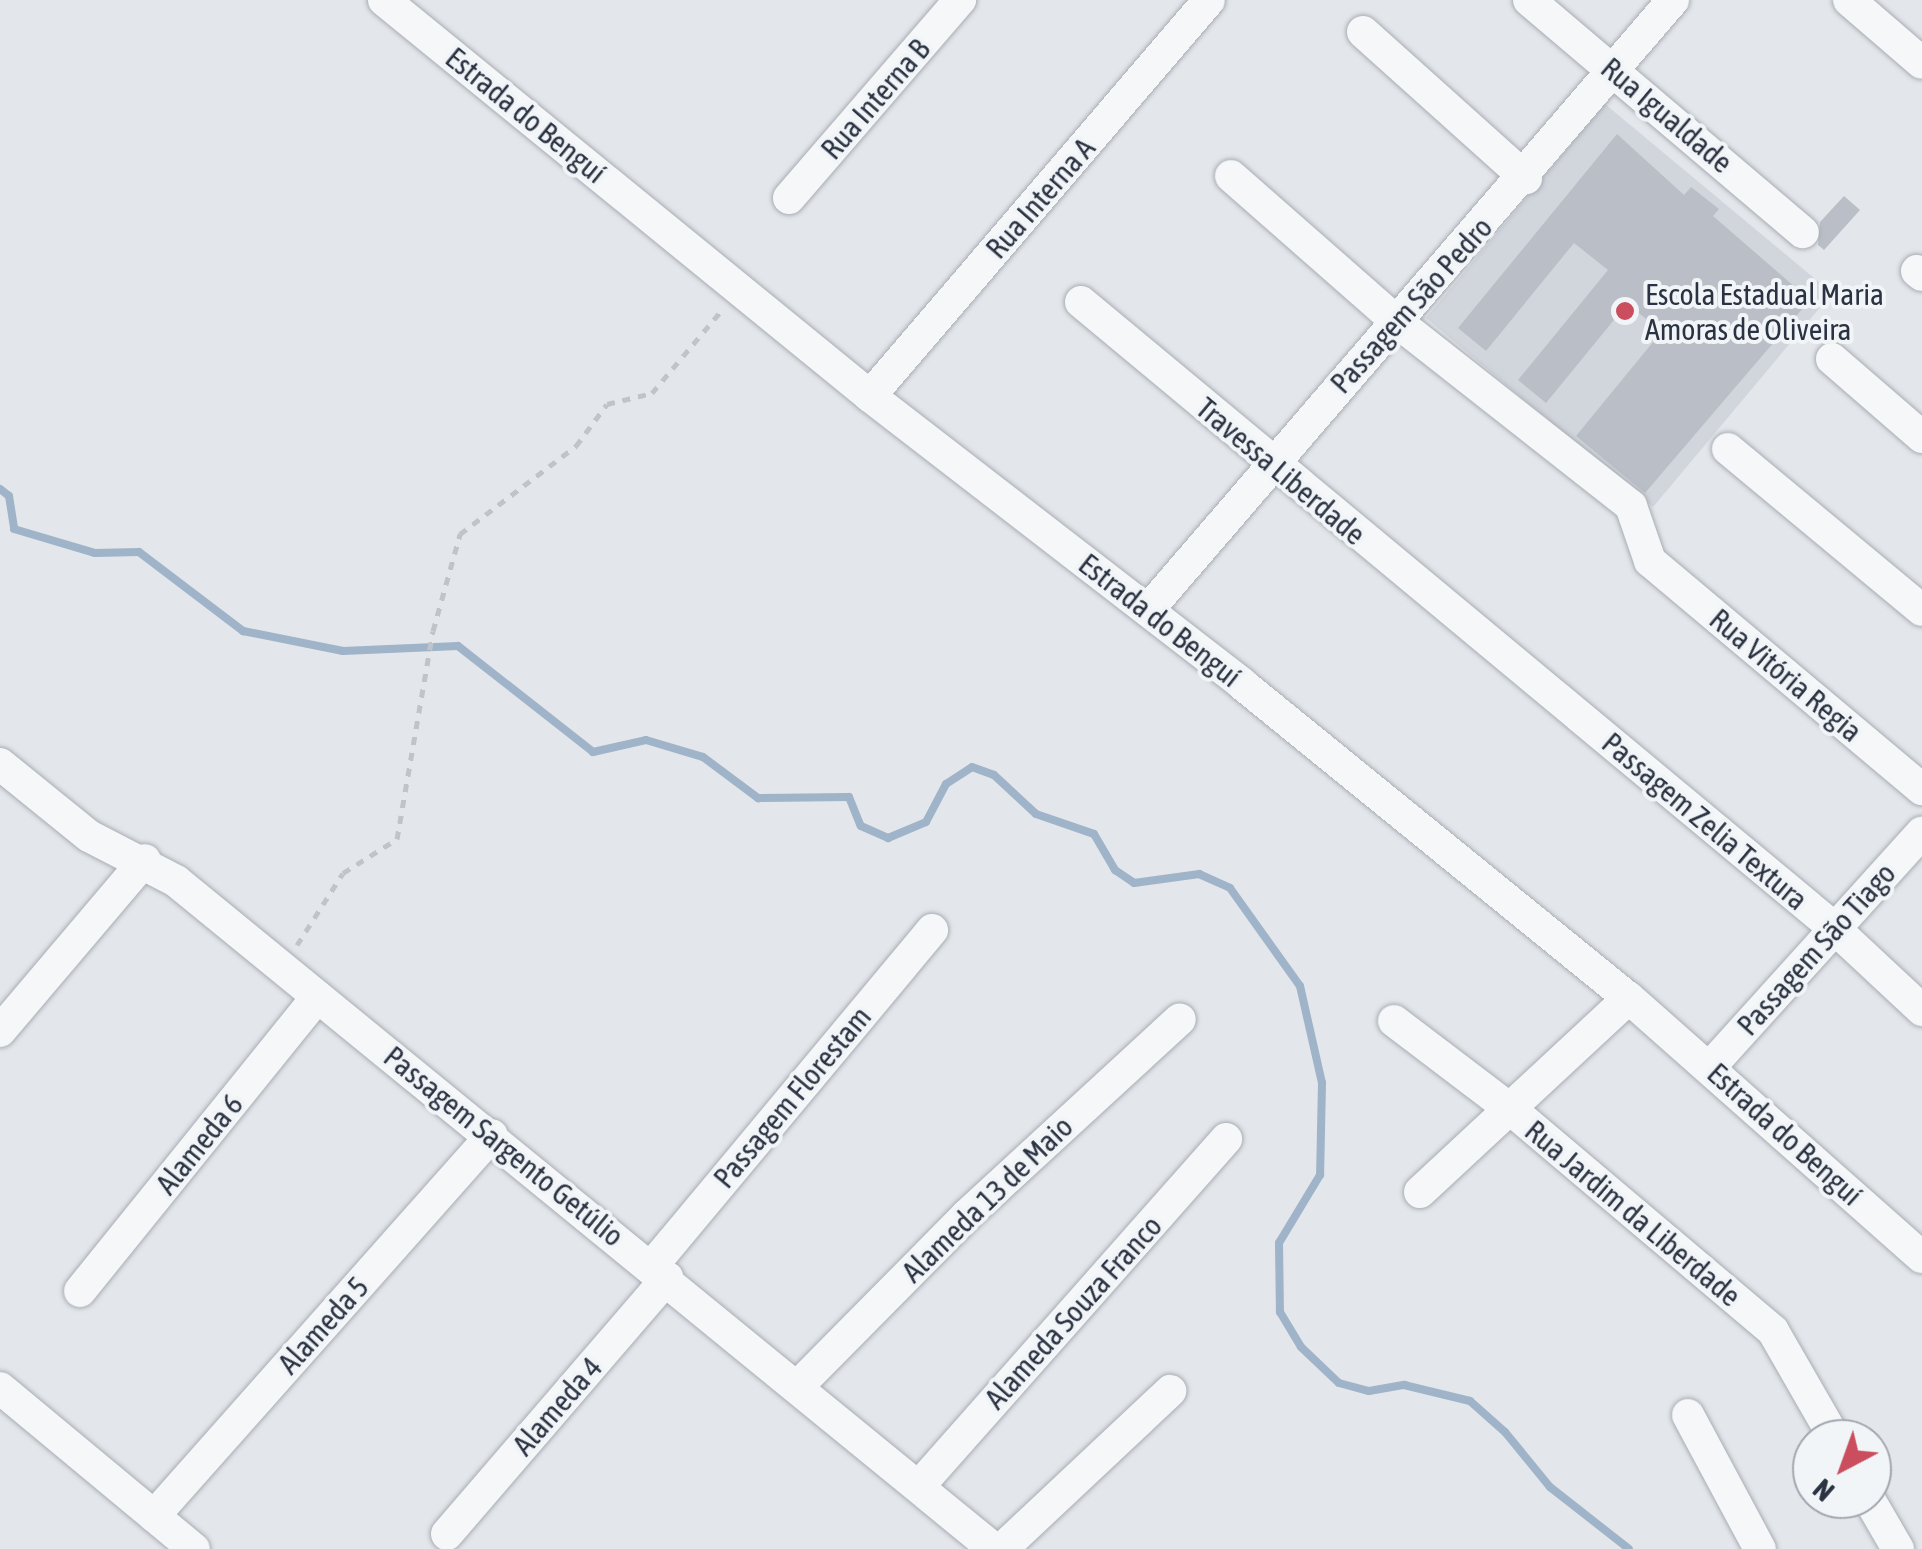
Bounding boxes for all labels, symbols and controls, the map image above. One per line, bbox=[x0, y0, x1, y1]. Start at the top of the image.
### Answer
street label: Rua Interna B bbox=[813, 32, 937, 166]
street label: Estrada do Benguí bbox=[439, 39, 613, 191]
street label: Rua Igualdade bbox=[1594, 50, 1740, 180]
street label: Rua Interna A bbox=[978, 130, 1102, 266]
street label: Passagem São Pedro bbox=[1322, 209, 1500, 401]
place label: Escola Estadual Maria Amoras de Oliveira bbox=[1645, 276, 1884, 346]
marker: Escola Estadual Maria Amoras de Oliveira bbox=[1614, 300, 1636, 322]
street label: Travessa Liberdade bbox=[1189, 390, 1373, 552]
street label: Estrada do Benguí bbox=[1072, 546, 1248, 694]
street label: Rua Vitória Regia bbox=[1703, 601, 1869, 749]
street label: Passagem Zelia Textura bbox=[1595, 725, 1815, 917]
street label: Passagem São Tiago bbox=[1729, 855, 1903, 1043]
street label: Passagem Florestam bbox=[706, 999, 878, 1195]
street label: Passagem Sargento Getúlio bbox=[377, 1038, 631, 1254]
street label: Estrada do Benguí bbox=[1700, 1055, 1870, 1213]
street label: Alameda 6 bbox=[148, 1087, 250, 1201]
street label: Alameda 13 de Maio bbox=[894, 1109, 1080, 1289]
street label: Rua Jardim da Liberdade bbox=[1518, 1112, 1748, 1314]
street label: Alameda Souza Franco bbox=[977, 1208, 1169, 1416]
street label: Alameda 5 bbox=[270, 1269, 376, 1381]
street label: Alameda 4 bbox=[505, 1350, 609, 1462]
north arrow bbox=[1792, 1419, 1892, 1519]
text: N bbox=[1807, 1473, 1840, 1508]

